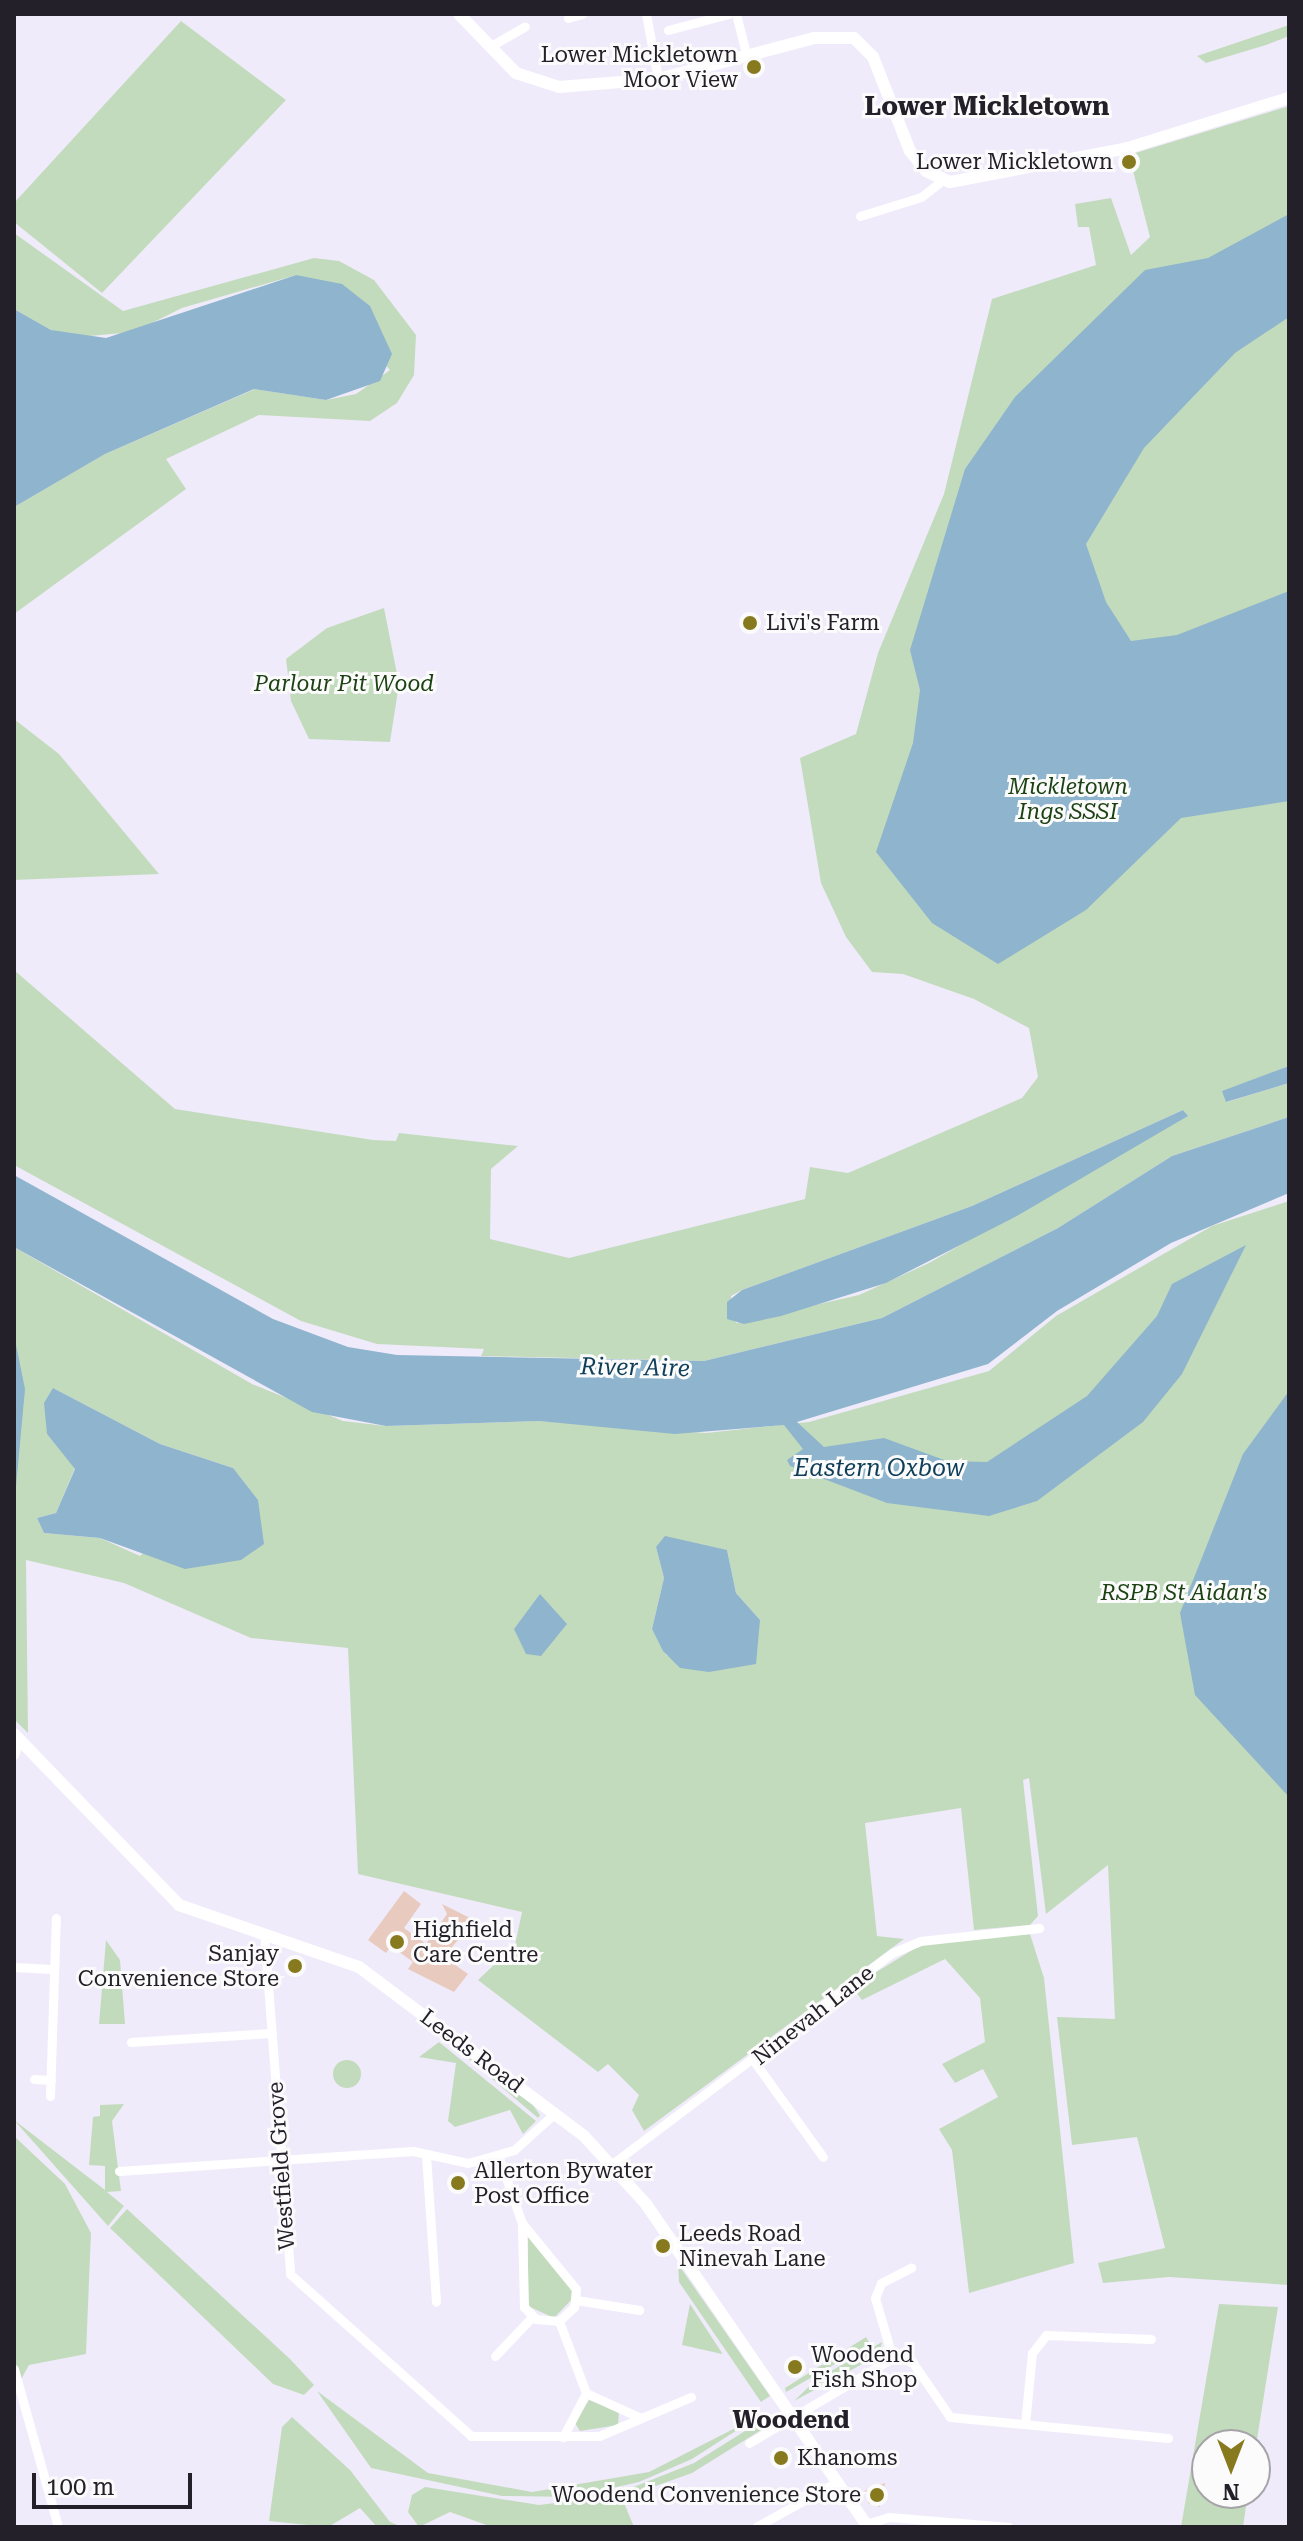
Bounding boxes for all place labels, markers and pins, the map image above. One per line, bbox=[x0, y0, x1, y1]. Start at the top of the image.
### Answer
place label: Lower Mickletown Moor View bbox=[541, 41, 738, 92]
marker: Lower Mickletown Moor View bbox=[745, 58, 763, 76]
place label: Lower Mickletown bbox=[916, 149, 1113, 175]
marker: Lower Mickletown bbox=[1120, 153, 1138, 171]
place label: Livi's Farm bbox=[766, 610, 880, 636]
marker: Livi's Farm bbox=[741, 614, 759, 632]
place label: Highfield Care Centre bbox=[413, 1916, 538, 1968]
marker: Highfield Care Centre bbox=[388, 1933, 406, 1951]
place label: Sanjay Convenience Store bbox=[78, 1940, 279, 1992]
marker: Sanjay Convenience Store bbox=[286, 1957, 304, 1975]
place label: Allerton Bywater Post Office bbox=[474, 2157, 653, 2208]
marker: Allerton Bywater Post Office bbox=[449, 2174, 467, 2192]
place label: Leeds Road Ninevah Lane bbox=[679, 2220, 826, 2272]
marker: Leeds Road Ninevah Lane bbox=[654, 2237, 672, 2255]
place label: Woodend Fish Shop bbox=[811, 2341, 917, 2392]
marker: Woodend Fish Shop bbox=[786, 2358, 804, 2376]
place label: Khanoms bbox=[797, 2445, 897, 2471]
marker: Khanoms bbox=[772, 2449, 790, 2467]
place label: Woodend Convenience Store bbox=[551, 2482, 861, 2508]
marker: Woodend Convenience Store bbox=[868, 2486, 886, 2504]

